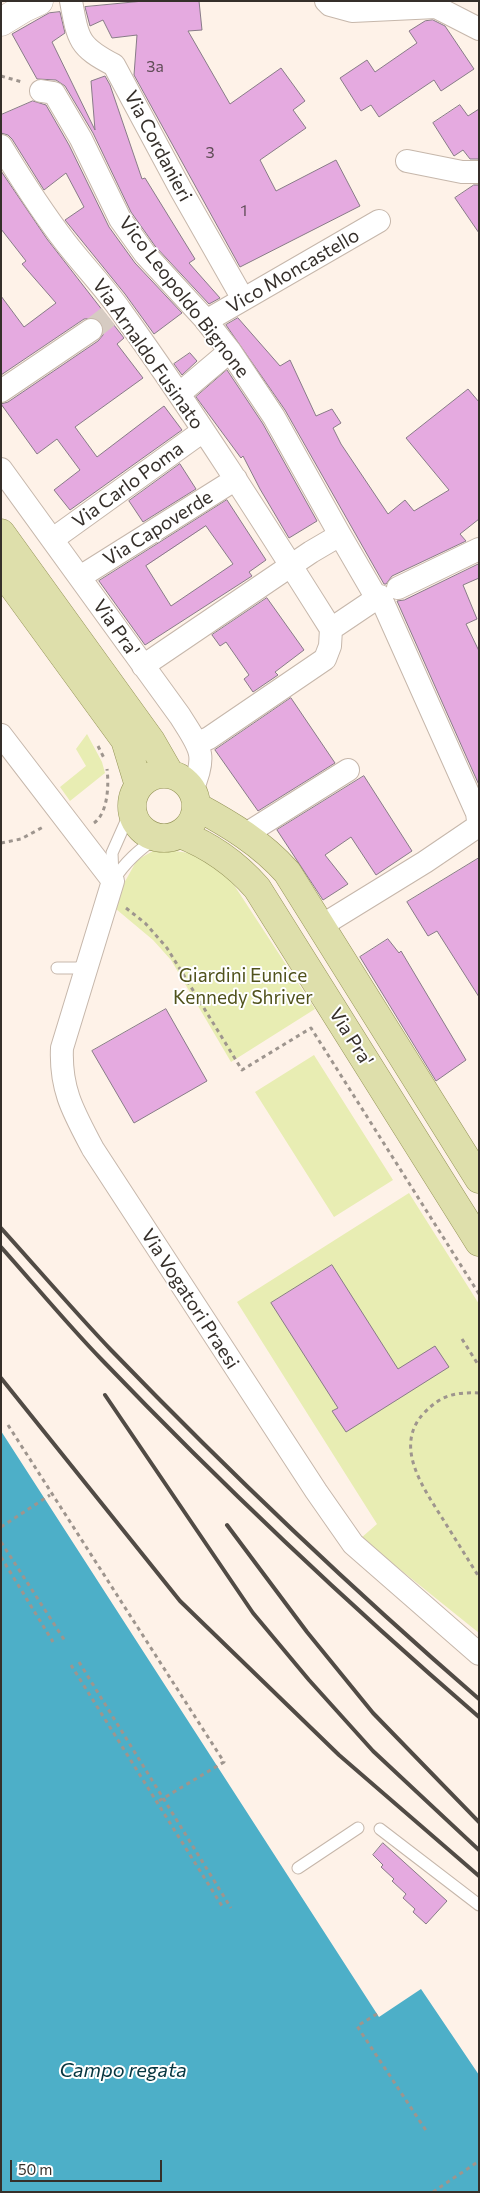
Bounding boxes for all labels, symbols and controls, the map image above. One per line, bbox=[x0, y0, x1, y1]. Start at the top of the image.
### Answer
house number: 3a bbox=[146, 57, 164, 77]
street label: Via Cordanieri bbox=[119, 87, 197, 205]
house number: 3 bbox=[205, 143, 215, 163]
house number: 1 bbox=[241, 201, 247, 221]
street label: Vico Leopoldo Bignone bbox=[114, 212, 254, 382]
street label: Vico Moncastello bbox=[223, 224, 363, 318]
street label: Via Arnaldo Fusinato bbox=[87, 274, 209, 434]
street label: Via Carlo Poma bbox=[68, 437, 188, 533]
street label: Via Capoverde bbox=[99, 485, 217, 571]
street label: Via Pra' bbox=[88, 595, 144, 661]
park label: Giardini Eunice Kennedy Shriver bbox=[173, 965, 313, 1009]
street label: Via Pra' bbox=[324, 1004, 378, 1070]
street label: Via Vogatori Praesi bbox=[136, 1225, 244, 1373]
water label: Campo regata bbox=[59, 2058, 187, 2082]
scale bar bbox=[12, 2150, 165, 2182]
text: 50 m bbox=[18, 2160, 52, 2178]

